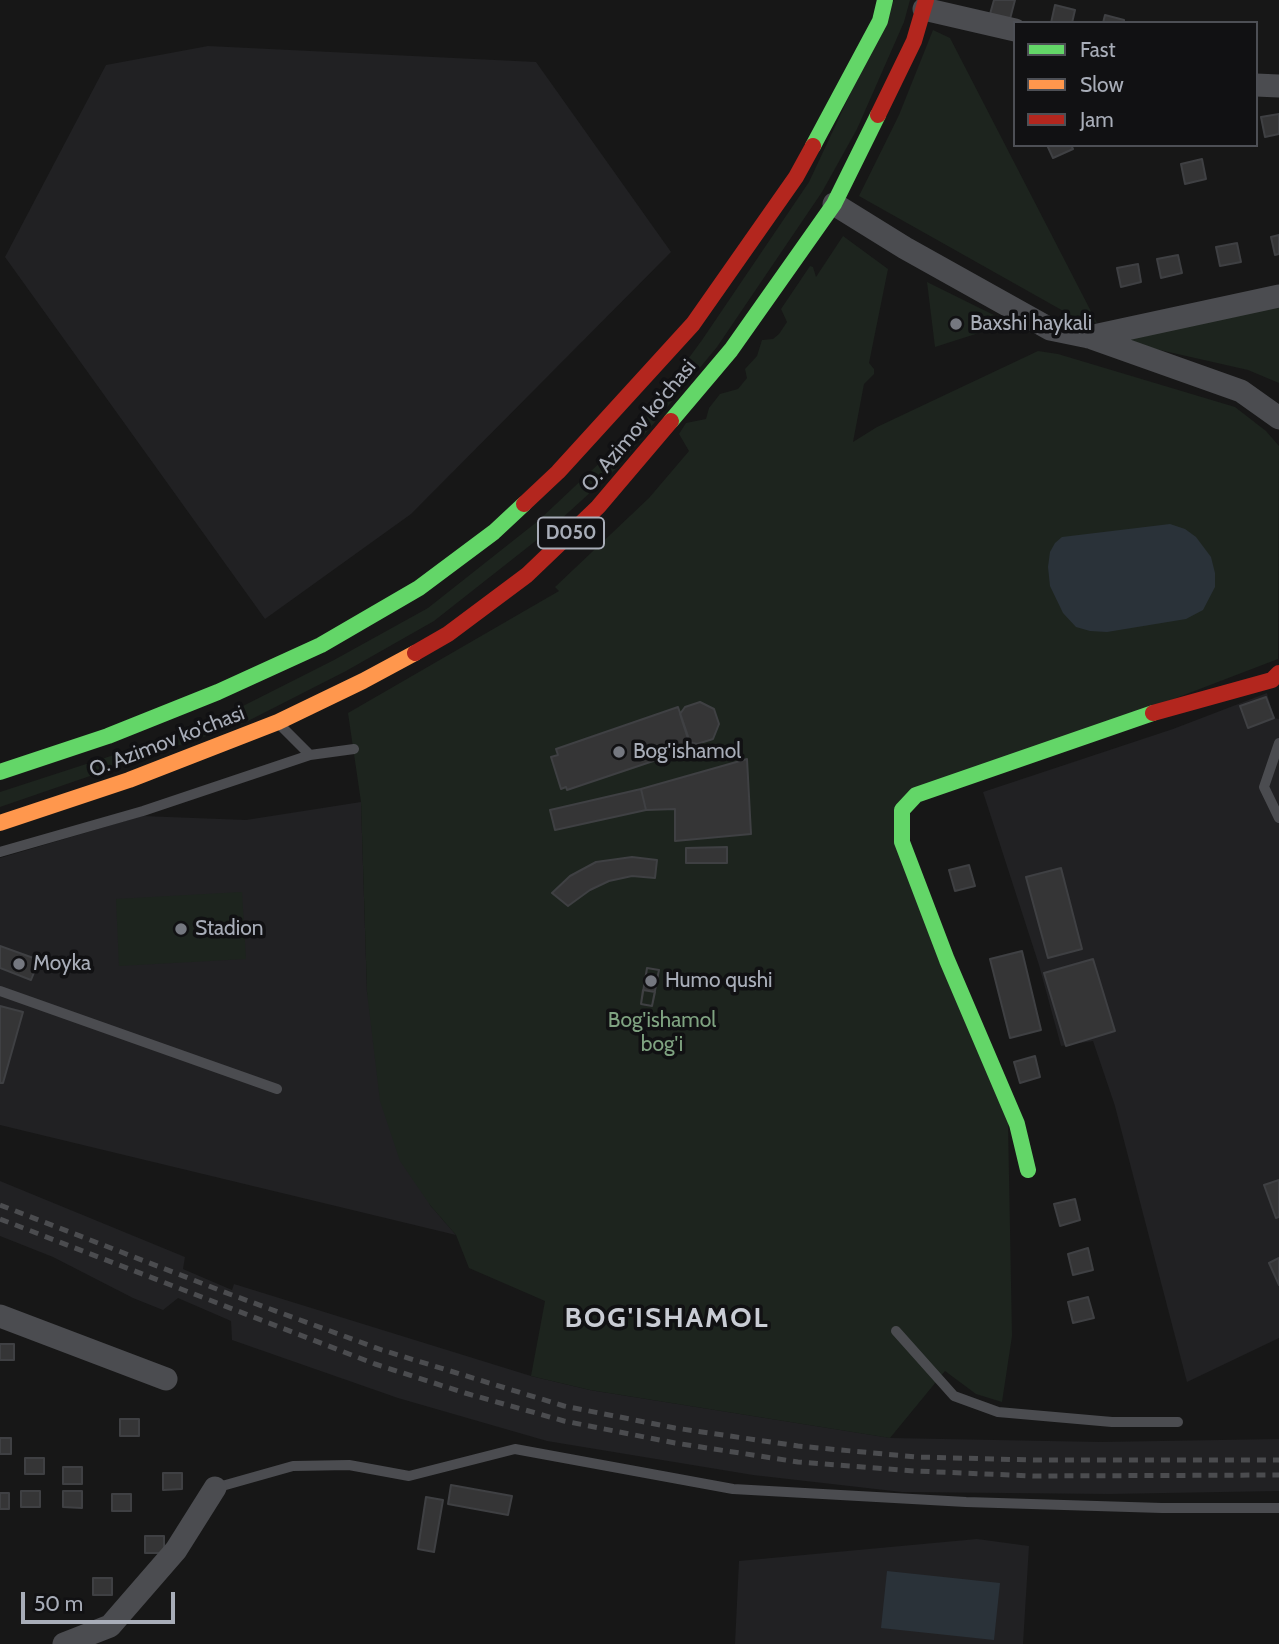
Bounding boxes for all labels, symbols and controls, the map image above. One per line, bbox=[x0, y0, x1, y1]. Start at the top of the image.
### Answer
legend bbox=[1013, 21, 1258, 147]
text: Fast bbox=[1080, 37, 1116, 62]
text: Slow bbox=[1080, 72, 1124, 97]
text: Jam bbox=[1080, 107, 1114, 132]
place label: Baxshi haykali bbox=[970, 311, 1092, 337]
marker: Baxshi haykali bbox=[948, 316, 964, 332]
street label: O. Azimov ko'chasi bbox=[576, 355, 702, 497]
road number: D050 bbox=[538, 518, 604, 548]
street label: O. Azimov ko'chasi bbox=[86, 701, 248, 783]
place label: Bog'ishamol bbox=[633, 739, 741, 765]
marker: Bog'ishamol bbox=[611, 744, 627, 760]
place label: Stadion bbox=[195, 916, 264, 942]
marker: Stadion bbox=[173, 921, 189, 937]
place label: Moyka bbox=[33, 951, 91, 977]
marker: Moyka bbox=[11, 956, 27, 972]
place label: Humo qushi bbox=[665, 968, 773, 994]
marker: Humo qushi bbox=[643, 973, 659, 989]
park label: Bog'ishamol bog'i bbox=[608, 1008, 716, 1058]
district label: BOG'ISHAMOL bbox=[566, 1302, 768, 1336]
scale bar bbox=[24, 1578, 178, 1622]
text: 50 m bbox=[34, 1591, 83, 1616]

